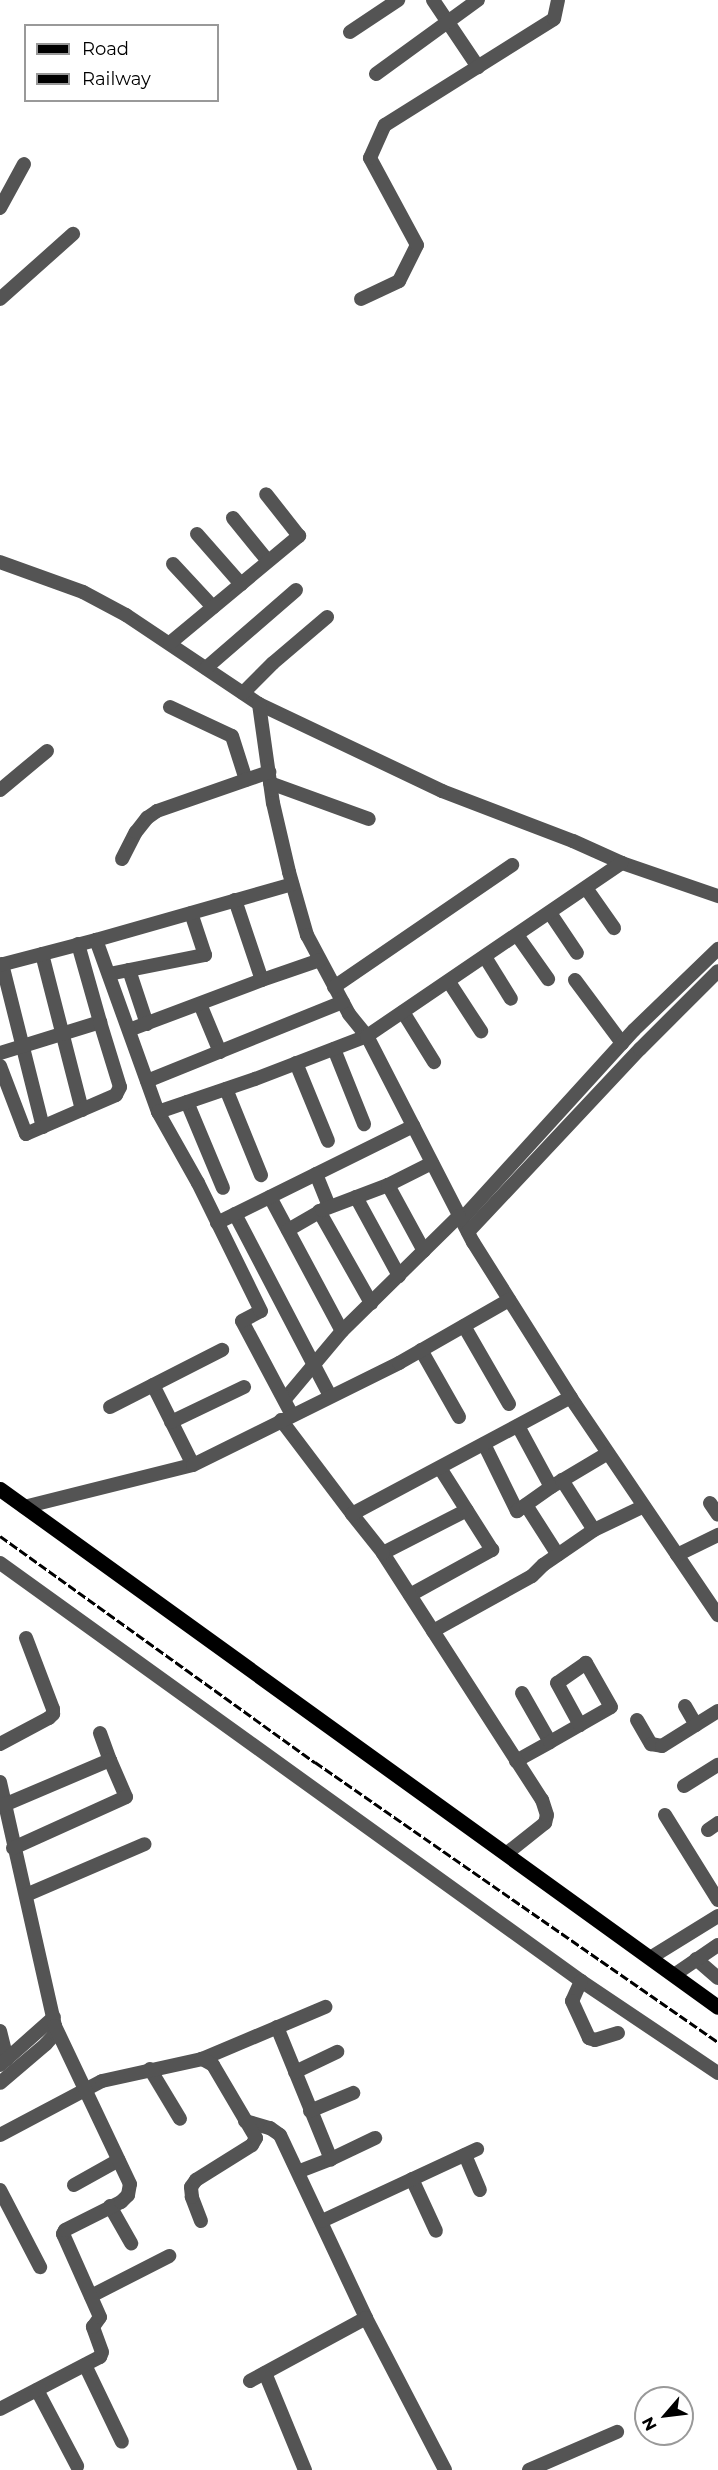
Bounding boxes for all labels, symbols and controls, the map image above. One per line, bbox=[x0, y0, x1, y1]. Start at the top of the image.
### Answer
legend bbox=[24, 24, 219, 102]
text: Road bbox=[82, 38, 129, 60]
text: Railway bbox=[82, 68, 151, 90]
north arrow bbox=[634, 2386, 694, 2446]
text: N bbox=[638, 2414, 661, 2434]

